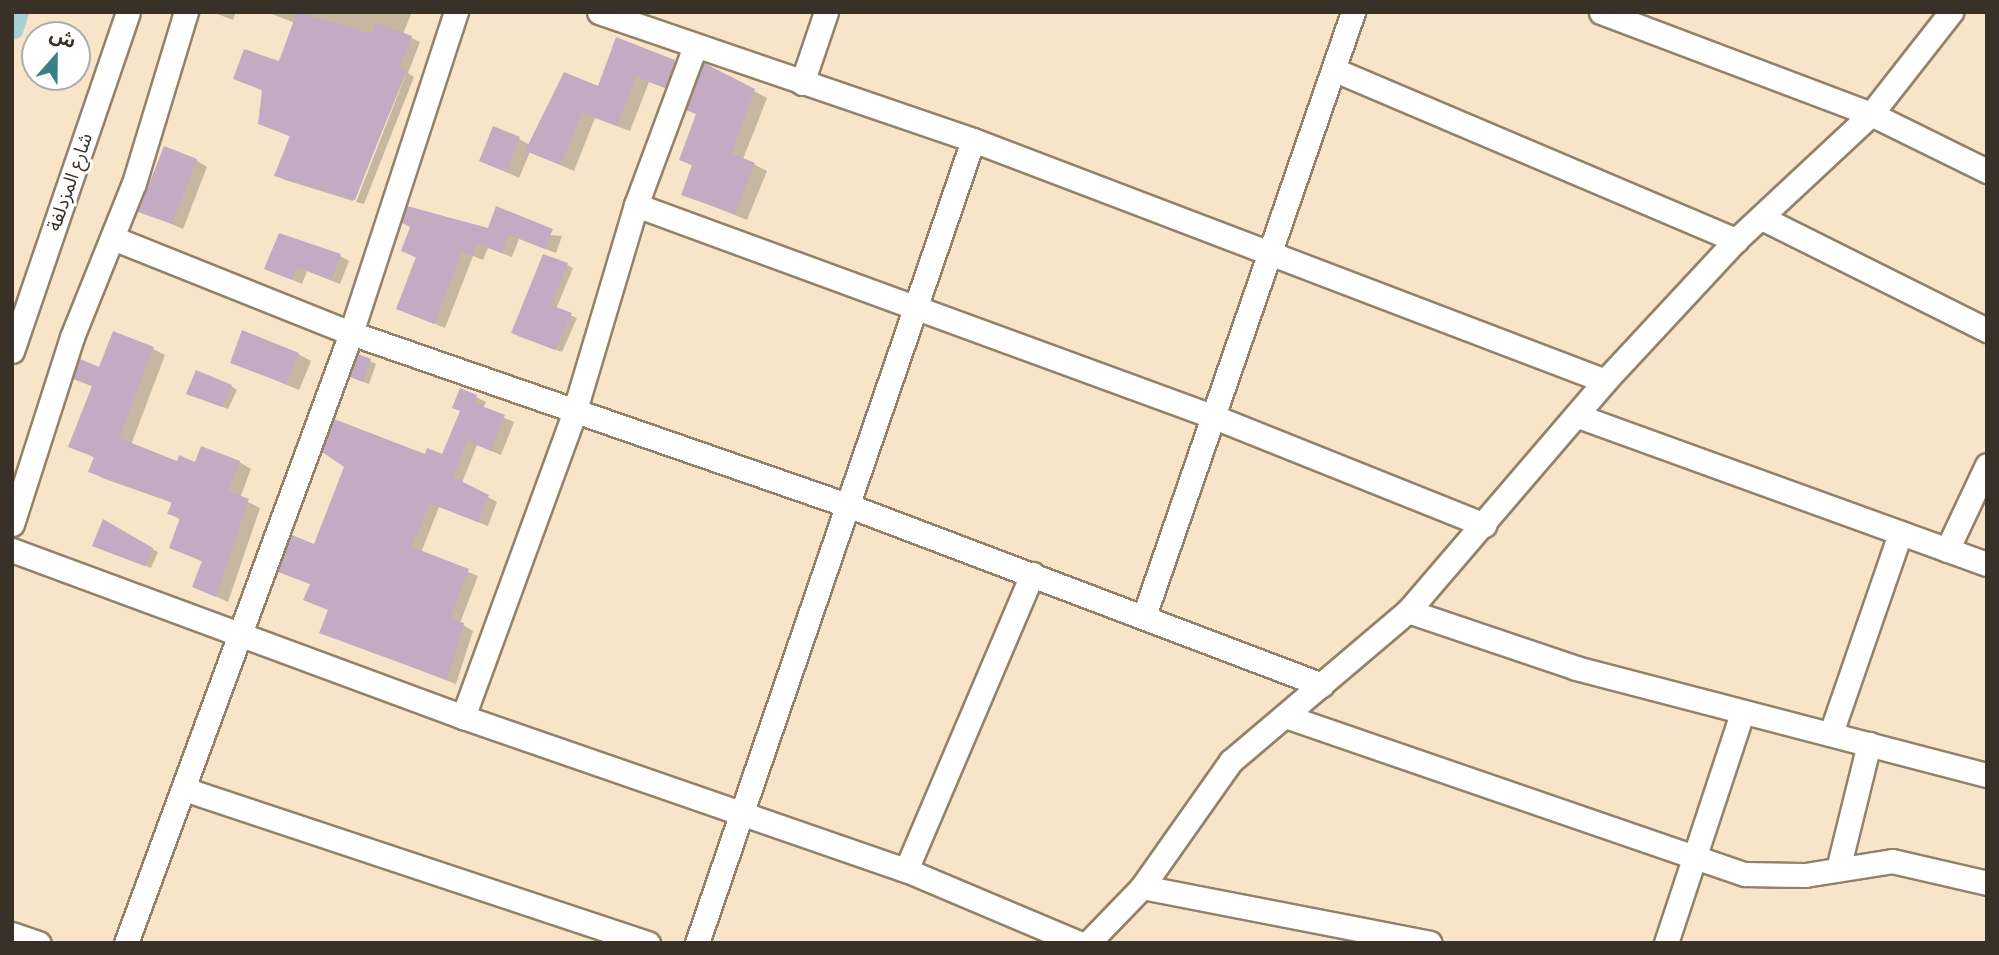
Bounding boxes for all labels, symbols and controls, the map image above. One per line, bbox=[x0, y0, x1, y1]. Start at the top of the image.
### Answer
north arrow bbox=[21, 21, 91, 91]
text: ش bbox=[47, 23, 79, 52]
street label: شارع المزدلفة bbox=[43, 130, 97, 234]

